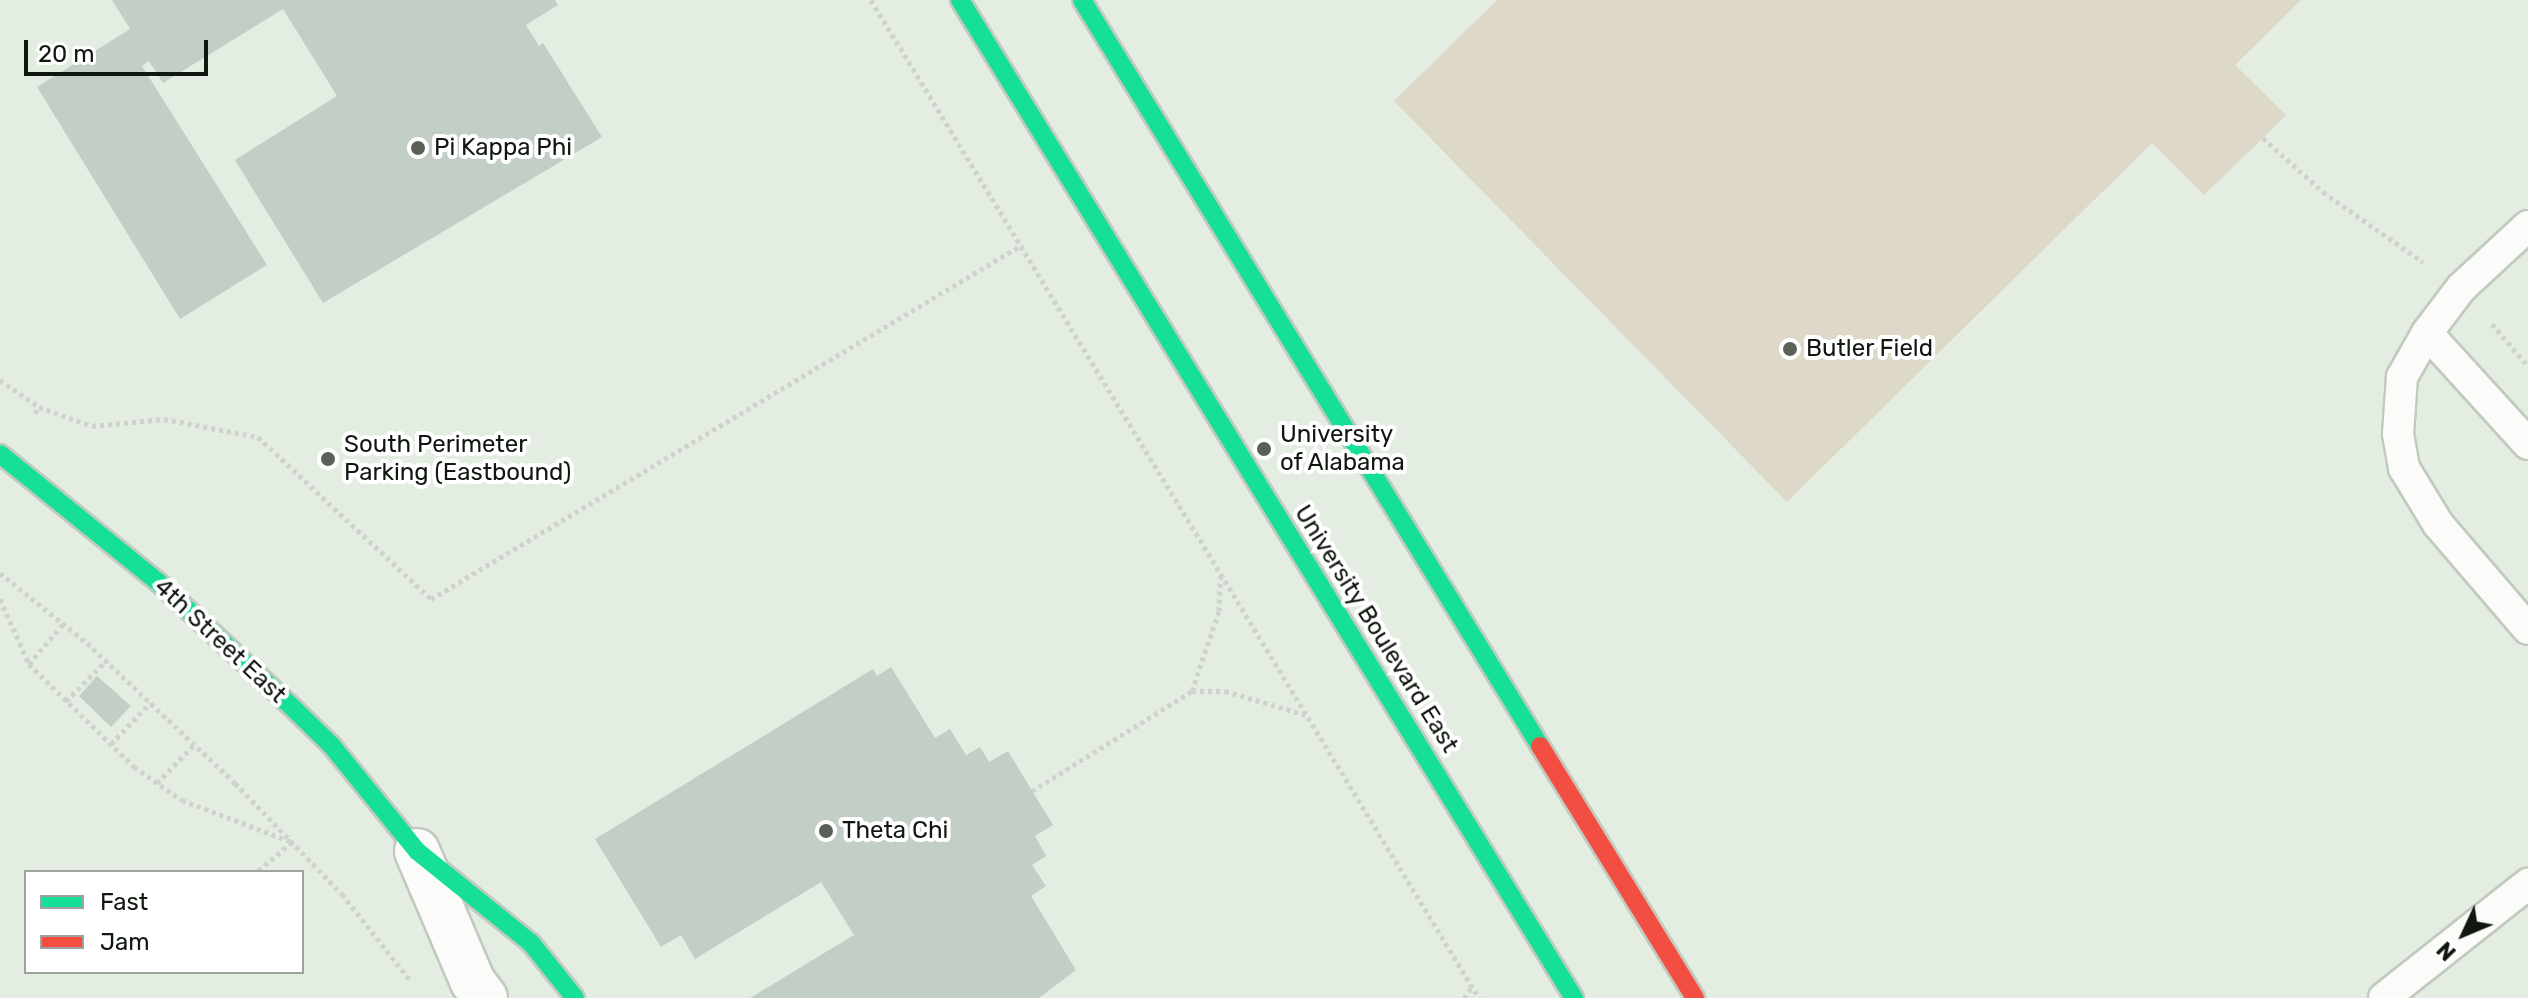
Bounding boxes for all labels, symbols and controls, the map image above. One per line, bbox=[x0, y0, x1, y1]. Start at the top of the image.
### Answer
scale bar bbox=[28, 24, 212, 74]
text: 20 m bbox=[38, 40, 95, 68]
place label: Pi Kappa Phi bbox=[434, 134, 572, 162]
marker: Pi Kappa Phi bbox=[409, 139, 427, 157]
place label: Butler Field bbox=[1806, 335, 1934, 363]
marker: Butler Field bbox=[1781, 340, 1799, 358]
place label: University of Alabama bbox=[1280, 421, 1406, 477]
place label: South Perimeter Parking (Eastbound) bbox=[344, 431, 571, 487]
marker: University of Alabama bbox=[1255, 440, 1273, 458]
marker: South Perimeter Parking (Eastbound) bbox=[319, 450, 337, 468]
street label: University Boulevard East bbox=[1288, 500, 1464, 758]
street label: 4th Street East bbox=[148, 573, 292, 709]
place label: Theta Chi bbox=[842, 817, 948, 845]
marker: Theta Chi bbox=[817, 822, 835, 840]
legend bbox=[24, 870, 304, 974]
text: Fast bbox=[100, 888, 148, 916]
north arrow bbox=[2424, 894, 2504, 974]
text: Jam bbox=[100, 928, 150, 956]
text: N bbox=[2431, 936, 2462, 966]

